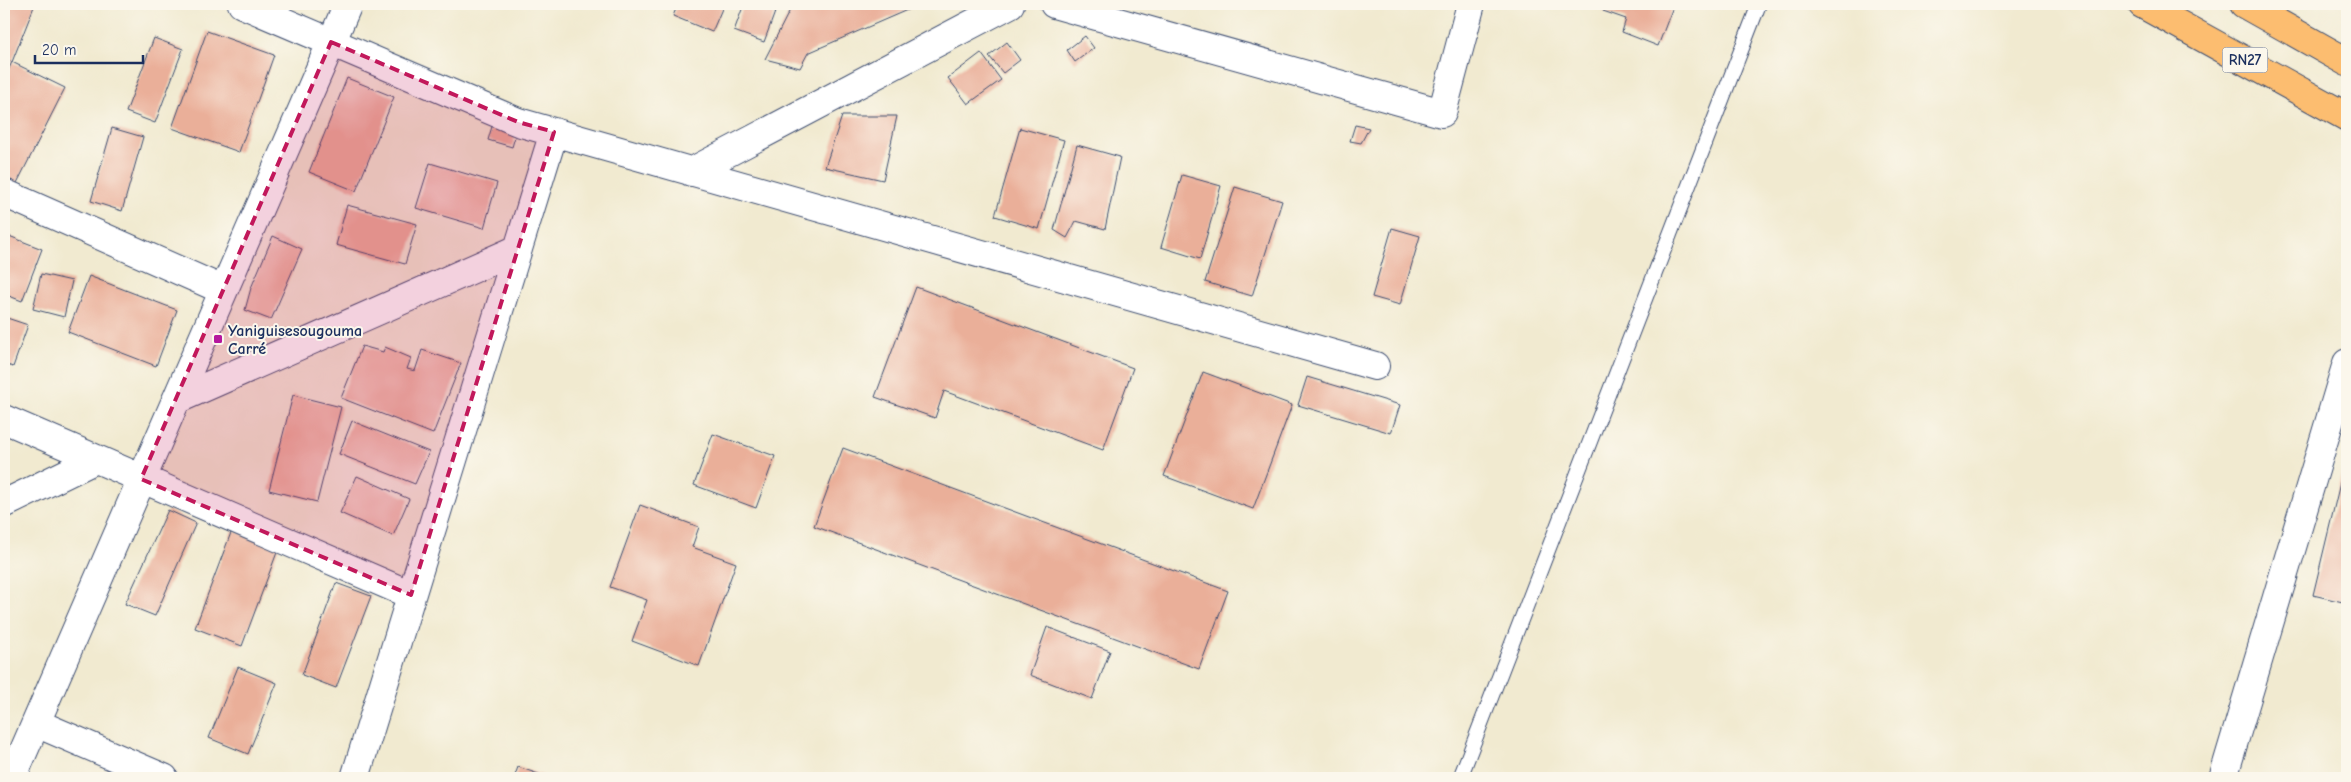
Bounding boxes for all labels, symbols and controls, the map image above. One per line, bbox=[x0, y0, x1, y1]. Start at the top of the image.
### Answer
scale bar bbox=[35, 32, 142, 64]
text: 20 m bbox=[42, 41, 76, 59]
road number: RN27 bbox=[2222, 48, 2268, 72]
place label: Yaniguisesougouma Carré bbox=[228, 322, 362, 358]
marker: Yaniguisesougouma Carré bbox=[212, 333, 224, 345]

